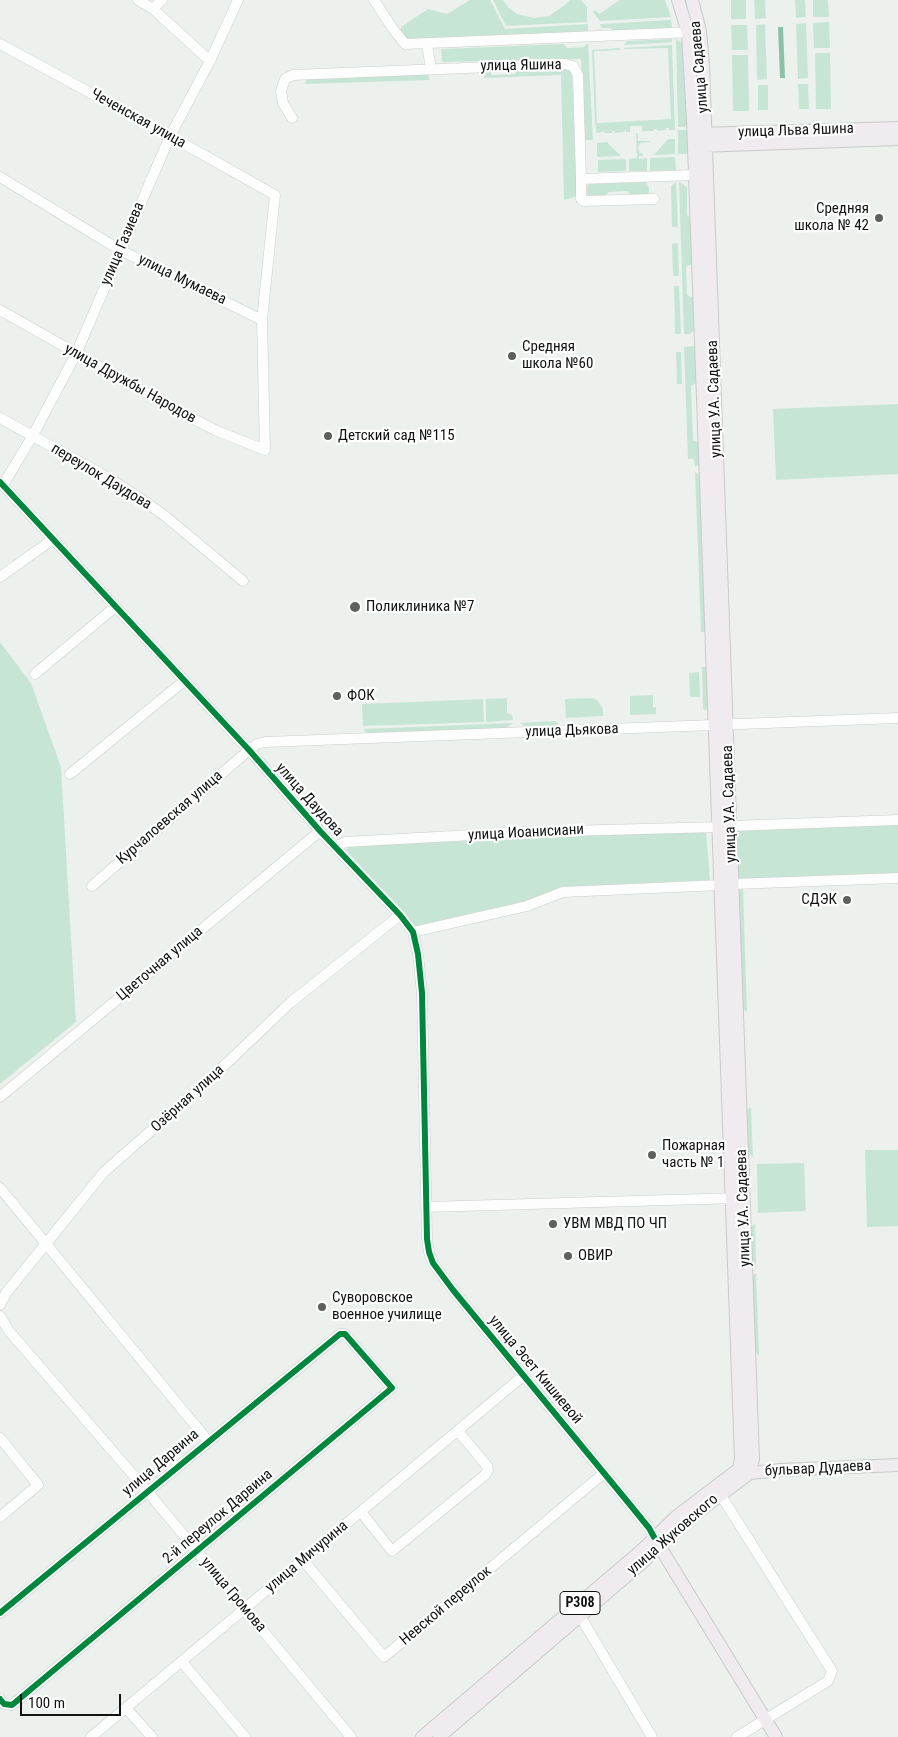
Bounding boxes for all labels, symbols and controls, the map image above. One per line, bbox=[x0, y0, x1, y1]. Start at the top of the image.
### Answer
street label: улица Садаева bbox=[687, 20, 713, 114]
street label: улица Яшина bbox=[480, 56, 562, 76]
street label: Чеченская улица bbox=[87, 85, 189, 153]
street label: улица Льва Яшина bbox=[738, 120, 854, 142]
street label: улица Газиева bbox=[97, 200, 149, 288]
place label: Средняя школа № 42 bbox=[794, 200, 869, 235]
marker: Средняя школа № 42 bbox=[873, 212, 885, 224]
street label: улица Мумаева bbox=[135, 251, 229, 309]
place label: Средняя школа №60 bbox=[522, 338, 593, 373]
street label: улица Дружбы Народов bbox=[61, 340, 199, 428]
street label: улица У.А. Садаева bbox=[704, 340, 726, 458]
marker: Средняя школа №60 bbox=[506, 350, 518, 362]
place label: Детский сад №115 bbox=[338, 427, 455, 445]
marker: Детский сад №115 bbox=[322, 430, 334, 442]
street label: переулок Даудова bbox=[48, 440, 154, 514]
place label: Поликлиника №7 bbox=[366, 598, 474, 616]
marker: Поликлиника №7 bbox=[348, 600, 362, 614]
place label: ФОК bbox=[347, 687, 375, 705]
marker: ФОК bbox=[331, 690, 343, 702]
street label: улица Дьякова bbox=[525, 720, 619, 742]
street label: улица У.А. Садаева bbox=[719, 745, 741, 863]
street label: улица Даудова bbox=[271, 759, 347, 841]
street label: Курчалоевская улица bbox=[113, 767, 227, 869]
street label: улица Иоанисиани bbox=[468, 821, 584, 845]
place label: СДЭК bbox=[801, 891, 837, 909]
marker: СДЭК bbox=[841, 894, 853, 906]
street label: Цветочная улица bbox=[113, 923, 207, 1005]
street label: Озёрная улица bbox=[148, 1062, 228, 1136]
place label: Пожарная часть № 1 bbox=[662, 1137, 725, 1172]
marker: Пожарная часть № 1 bbox=[646, 1149, 658, 1161]
street label: улица У.А. Садаева bbox=[733, 1149, 755, 1267]
place label: УВМ МВД ПО ЧП bbox=[563, 1215, 667, 1233]
marker: УВМ МВД ПО ЧП bbox=[547, 1218, 559, 1230]
place label: ОВИР bbox=[578, 1247, 613, 1265]
marker: ОВИР bbox=[562, 1250, 574, 1262]
place label: Суворовское военное училище bbox=[332, 1289, 442, 1324]
marker: Суворовское военное училище bbox=[316, 1301, 328, 1313]
street label: улица Эсет Кишиевой bbox=[484, 1312, 586, 1428]
street label: улица Дарвина bbox=[119, 1426, 203, 1500]
street label: бульвар Дудаева bbox=[764, 1457, 872, 1481]
street label: 2-й переулок Дарвина bbox=[160, 1466, 276, 1568]
street label: улица Жуковского bbox=[624, 1491, 722, 1579]
street label: улица Мичурина bbox=[262, 1517, 352, 1597]
street label: улица Громова bbox=[196, 1554, 270, 1636]
street label: Невской переулок bbox=[397, 1563, 495, 1649]
road number: P308 bbox=[560, 1592, 600, 1615]
scale bar bbox=[22, 1684, 124, 1716]
text: 100 m bbox=[28, 1694, 65, 1712]

